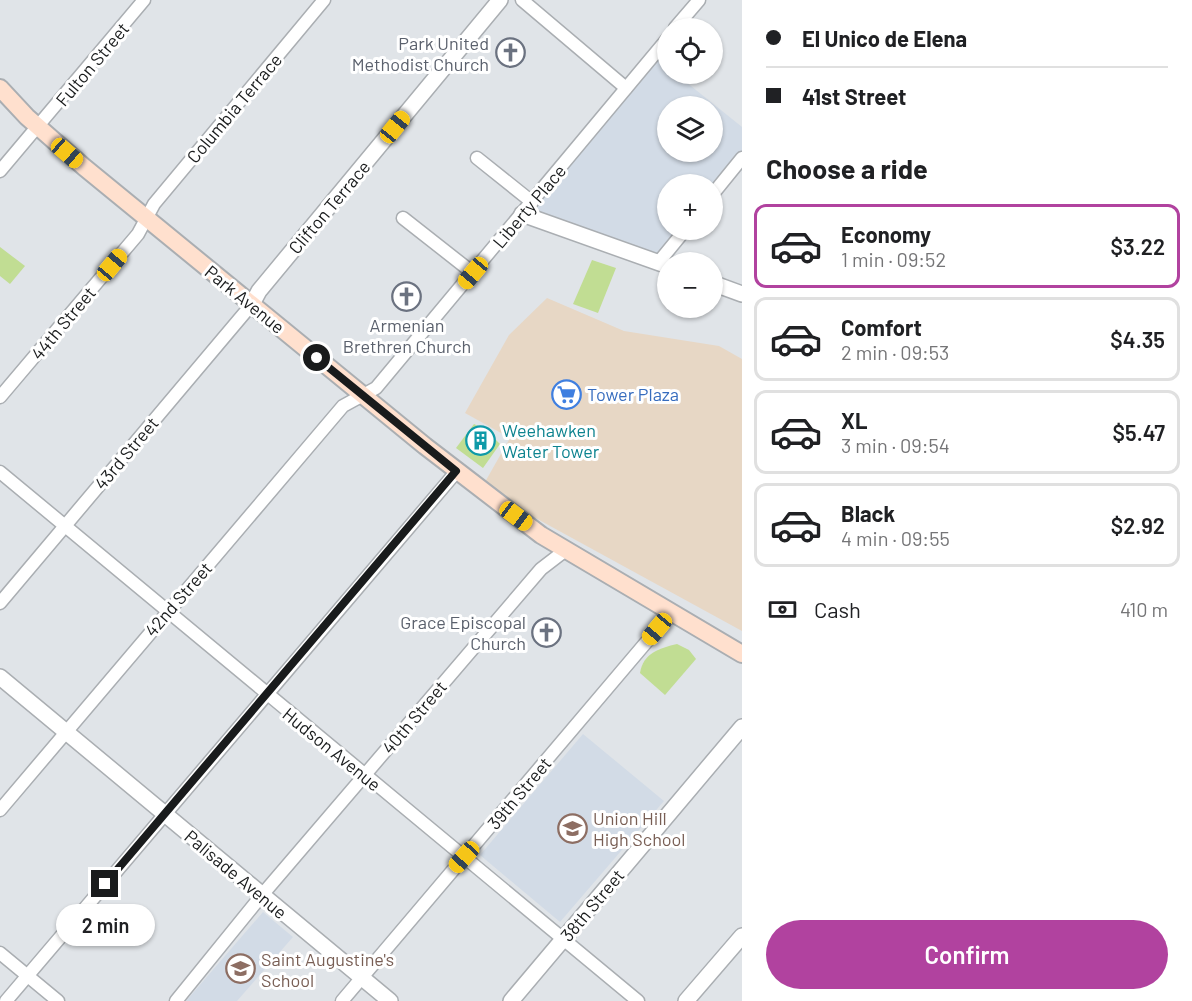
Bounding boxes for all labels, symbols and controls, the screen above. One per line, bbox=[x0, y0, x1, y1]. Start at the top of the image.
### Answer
street label: Fulton Street bbox=[51, 18, 133, 110]
map controls bbox=[657, 18, 723, 318]
button: locate bbox=[657, 18, 723, 84]
text: El Unico de Elena bbox=[802, 25, 967, 51]
place label: Park United Methodist Church bbox=[352, 32, 489, 75]
church icon: Park United Methodist Church bbox=[494, 37, 526, 69]
street label: Columbia Terrace bbox=[182, 49, 286, 167]
text: 41st Street bbox=[802, 83, 906, 109]
button: layers bbox=[657, 96, 723, 162]
car bbox=[377, 107, 413, 147]
car bbox=[48, 134, 86, 172]
text: Choose a ride bbox=[766, 152, 928, 184]
street label: Clifton Terrace bbox=[284, 156, 374, 258]
street label: Liberty Place bbox=[488, 160, 570, 252]
button: + bbox=[657, 174, 723, 240]
icon: car bbox=[769, 219, 823, 273]
text: Economy bbox=[841, 221, 931, 247]
text: $3.22 bbox=[1111, 233, 1165, 259]
car bbox=[94, 245, 130, 285]
text: 1 min · 09:52 bbox=[841, 247, 946, 271]
button: − bbox=[657, 252, 723, 318]
car bbox=[455, 253, 491, 293]
street label: Park Avenue bbox=[201, 260, 289, 338]
church icon: Armenian Brethren Church bbox=[391, 280, 423, 312]
street label: 44th Street bbox=[26, 282, 100, 364]
icon: car bbox=[769, 312, 823, 366]
place label: Armenian Brethren Church bbox=[343, 314, 471, 357]
text: Comfort bbox=[841, 314, 922, 340]
text: $4.35 bbox=[1110, 326, 1165, 352]
text: 2 min · 09:53 bbox=[841, 340, 949, 364]
route start bbox=[303, 344, 330, 371]
supermarket icon: Tower Plaza bbox=[550, 378, 582, 410]
place label: Tower Plaza bbox=[587, 383, 679, 405]
icon: car bbox=[769, 405, 823, 459]
text: XL bbox=[841, 407, 867, 433]
street label: 43rd Street bbox=[89, 412, 163, 494]
place label: Weehawken Water Tower bbox=[502, 419, 600, 462]
text: $5.47 bbox=[1113, 419, 1165, 445]
building icon: Weehawken Water Tower bbox=[465, 424, 497, 456]
text: 3 min · 09:54 bbox=[841, 433, 950, 457]
car bbox=[496, 498, 536, 534]
icon: car bbox=[769, 498, 823, 552]
text: Black bbox=[841, 500, 895, 526]
text: $2.92 bbox=[1111, 512, 1165, 538]
text: 4 min · 09:55 bbox=[841, 526, 950, 550]
street label: 42nd Street bbox=[140, 557, 216, 641]
icon: cash bbox=[766, 593, 799, 626]
text: Cash bbox=[814, 596, 861, 622]
text: 410 m bbox=[1120, 597, 1168, 621]
car bbox=[639, 609, 675, 649]
place label: Grace Episcopal Church bbox=[400, 611, 526, 654]
church icon: Grace Episcopal Church bbox=[531, 616, 563, 648]
street label: 40th Street bbox=[377, 676, 451, 758]
street label: Hudson Avenue bbox=[278, 703, 386, 795]
street label: 39th Street bbox=[482, 752, 556, 834]
place label: Union Hill High School bbox=[593, 807, 686, 850]
school or university icon: Union Hill High School bbox=[556, 812, 588, 844]
street label: Palisade Avenue bbox=[180, 825, 292, 923]
car bbox=[445, 838, 483, 876]
street label: 38th Street bbox=[555, 864, 629, 946]
route end bbox=[91, 870, 118, 897]
callout: 2 min bbox=[56, 905, 154, 947]
text: 2 min bbox=[82, 913, 129, 937]
button: Confirm bbox=[766, 920, 1168, 989]
place label: Saint Augustine's School bbox=[261, 948, 394, 991]
school or university icon: Saint Augustine's School bbox=[224, 953, 256, 985]

